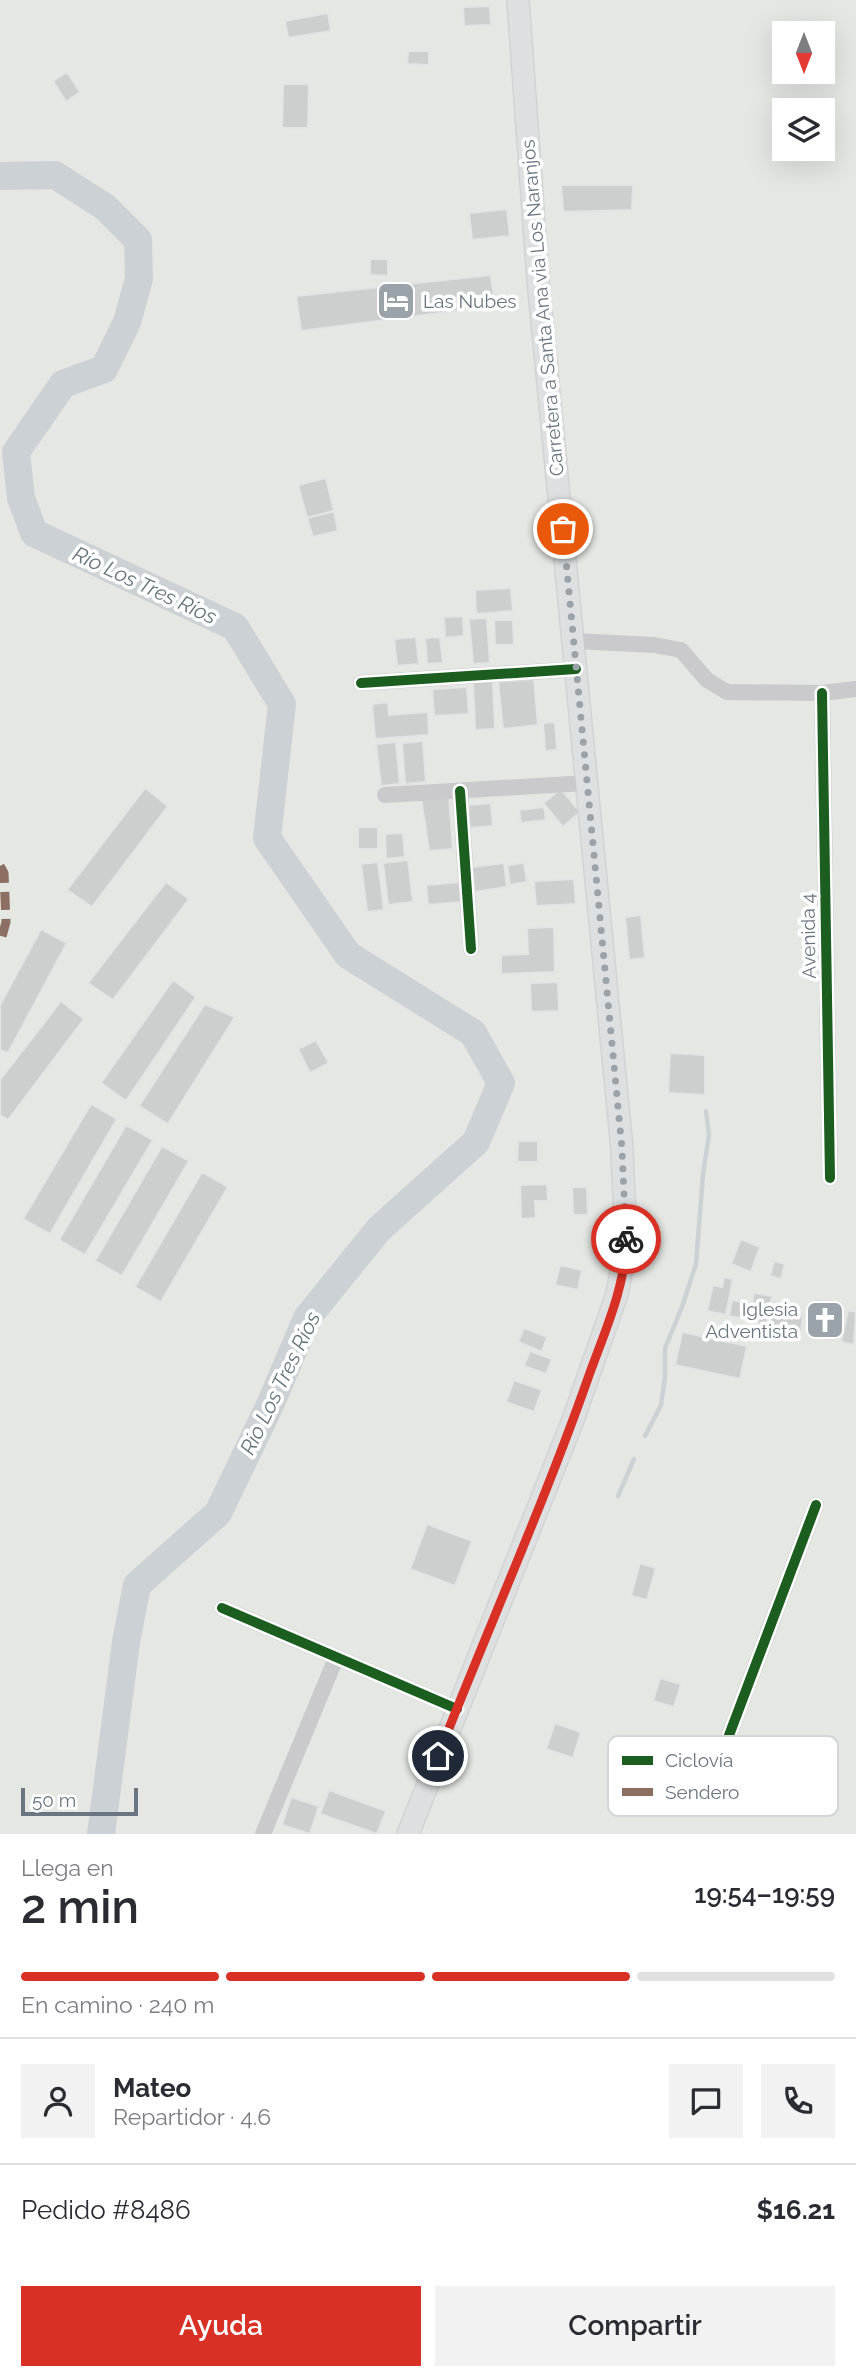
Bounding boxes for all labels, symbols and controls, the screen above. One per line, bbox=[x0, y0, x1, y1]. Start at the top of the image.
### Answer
north arrow bbox=[772, 21, 835, 84]
map controls bbox=[772, 21, 835, 161]
button: layers bbox=[772, 98, 835, 161]
street label: Carretera a Santa Ana via Los Naranjos bbox=[516, 139, 568, 477]
hotel icon: Las Nubes bbox=[375, 280, 417, 322]
place label: Las Nubes bbox=[423, 290, 516, 312]
pin bbox=[533, 499, 593, 559]
icon: bag bbox=[544, 510, 582, 548]
water label: Río Los Tres Ríos bbox=[69, 541, 221, 629]
street label: Avenida 4 bbox=[796, 893, 820, 979]
courier bbox=[591, 1204, 661, 1274]
icon: bike bbox=[607, 1220, 645, 1258]
place label: Iglesia Adventista bbox=[705, 1298, 798, 1342]
church icon: Iglesia Adventista bbox=[804, 1299, 846, 1341]
water label: Río Los Tres Ríos bbox=[235, 1307, 325, 1458]
pin bbox=[408, 1726, 468, 1786]
legend bbox=[608, 1736, 838, 1816]
icon: home bbox=[419, 1737, 457, 1775]
text: Ciclovía bbox=[665, 1749, 733, 1771]
text: Sendero bbox=[665, 1781, 739, 1803]
scale bar bbox=[21, 1785, 138, 1817]
text: 50 m bbox=[32, 1789, 76, 1811]
text: Llega en bbox=[21, 1854, 114, 1881]
text: 19:54–19:59 bbox=[694, 1879, 835, 1909]
text: 2 min bbox=[21, 1880, 139, 1934]
text: En camino · 240 m bbox=[21, 1991, 214, 2018]
button: person bbox=[21, 2064, 95, 2138]
button: chat bbox=[669, 2064, 743, 2138]
button: phone bbox=[761, 2064, 835, 2138]
text: Mateo bbox=[113, 2073, 191, 2103]
text: Repartidor · 4.6 bbox=[113, 2103, 271, 2130]
text: Pedido #8486 bbox=[21, 2195, 191, 2225]
text: $16.21 bbox=[757, 2195, 835, 2225]
button: Ayuda bbox=[21, 2286, 421, 2366]
button: Compartir bbox=[435, 2286, 835, 2366]

